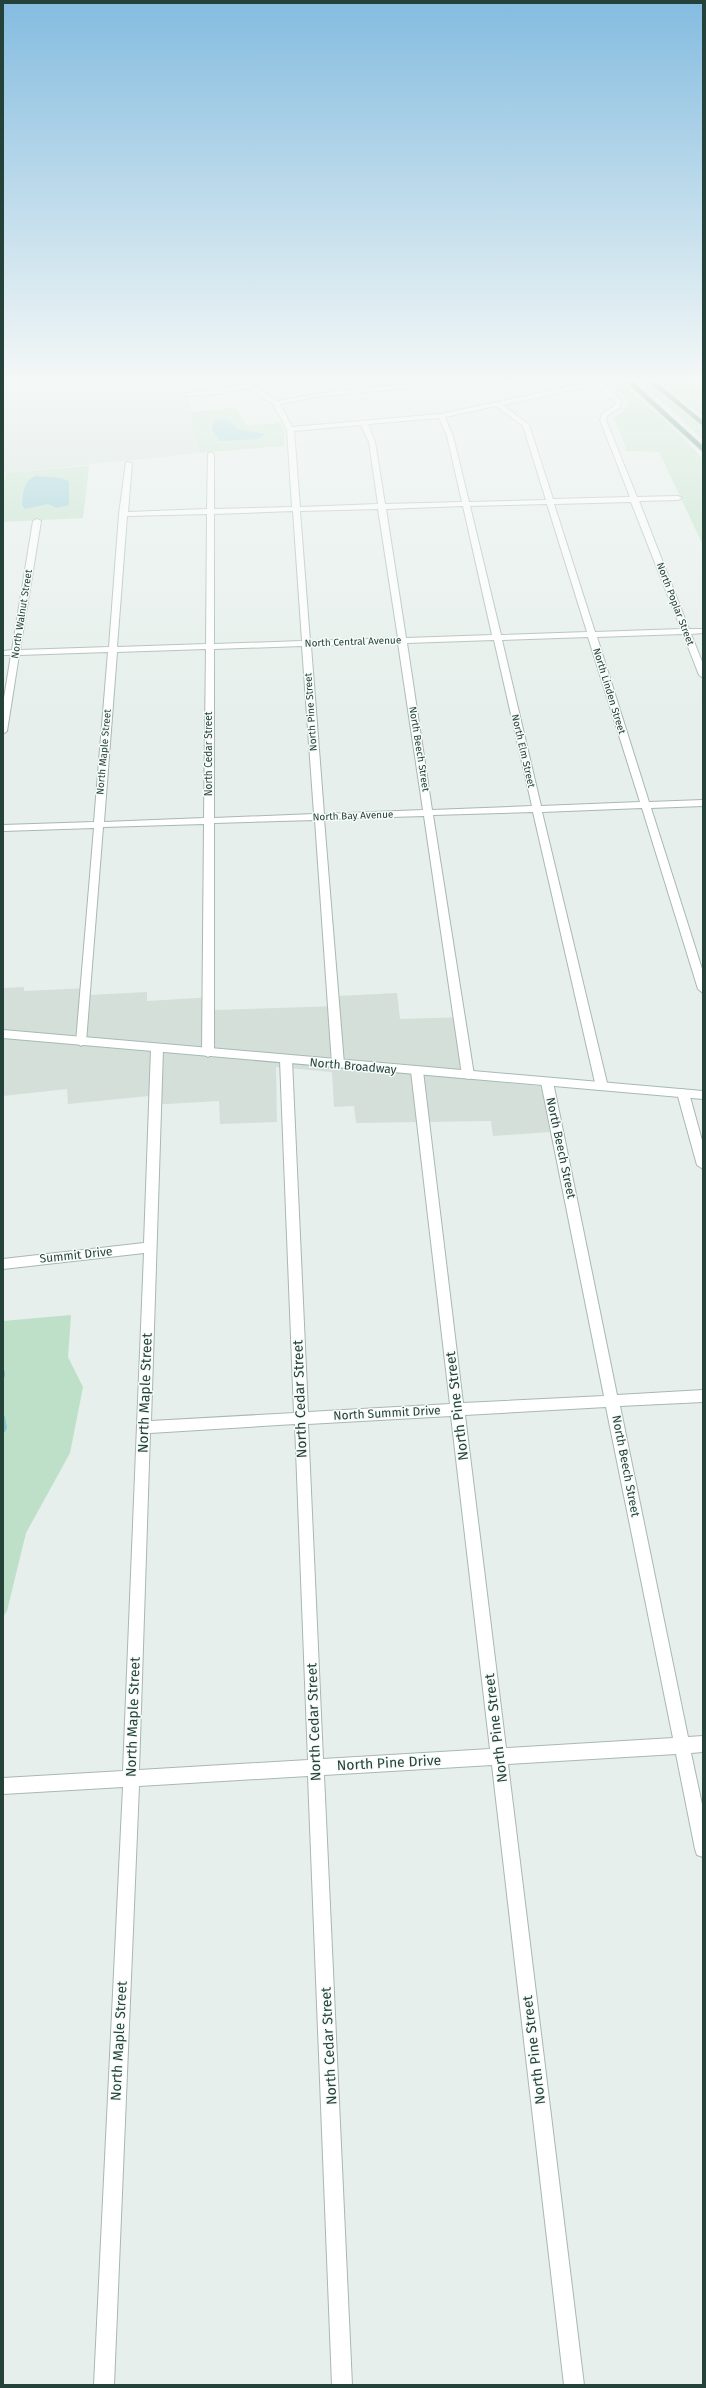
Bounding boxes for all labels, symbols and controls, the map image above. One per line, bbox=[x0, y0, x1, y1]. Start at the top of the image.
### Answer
street label: North Poplar Street bbox=[654, 561, 696, 648]
street label: North Walnut Street bbox=[9, 568, 35, 659]
street label: North Central Avenue bbox=[305, 634, 401, 650]
street label: North Linden Street bbox=[590, 647, 628, 736]
street label: North Pine Street bbox=[302, 672, 320, 752]
street label: North Beech Street bbox=[406, 706, 432, 793]
street label: North Maple Street bbox=[94, 708, 114, 795]
street label: North Cedar Street bbox=[203, 711, 215, 796]
street label: North Elm Street bbox=[509, 713, 537, 789]
street label: North Bay Avenue bbox=[312, 809, 394, 823]
street label: North Broadway bbox=[309, 1055, 397, 1077]
street label: North Beech Street bbox=[543, 1096, 579, 1201]
street label: Summit Drive bbox=[39, 1244, 113, 1266]
street label: North Maple Street bbox=[134, 1332, 156, 1453]
street label: North Cedar Street bbox=[289, 1339, 311, 1458]
street label: North Pine Street bbox=[442, 1350, 472, 1461]
street label: North Summit Drive bbox=[333, 1403, 441, 1423]
street label: North Beech Street bbox=[609, 1414, 643, 1519]
street label: North Maple Street bbox=[122, 1656, 144, 1777]
street label: North Cedar Street bbox=[303, 1662, 325, 1781]
street label: North Pine Street bbox=[481, 1672, 511, 1783]
street label: North Pine Drive bbox=[336, 1752, 442, 1774]
street label: North Maple Street bbox=[107, 1980, 131, 2102]
street label: North Cedar Street bbox=[317, 1986, 341, 2106]
street label: North Pine Street bbox=[519, 1994, 549, 2105]

